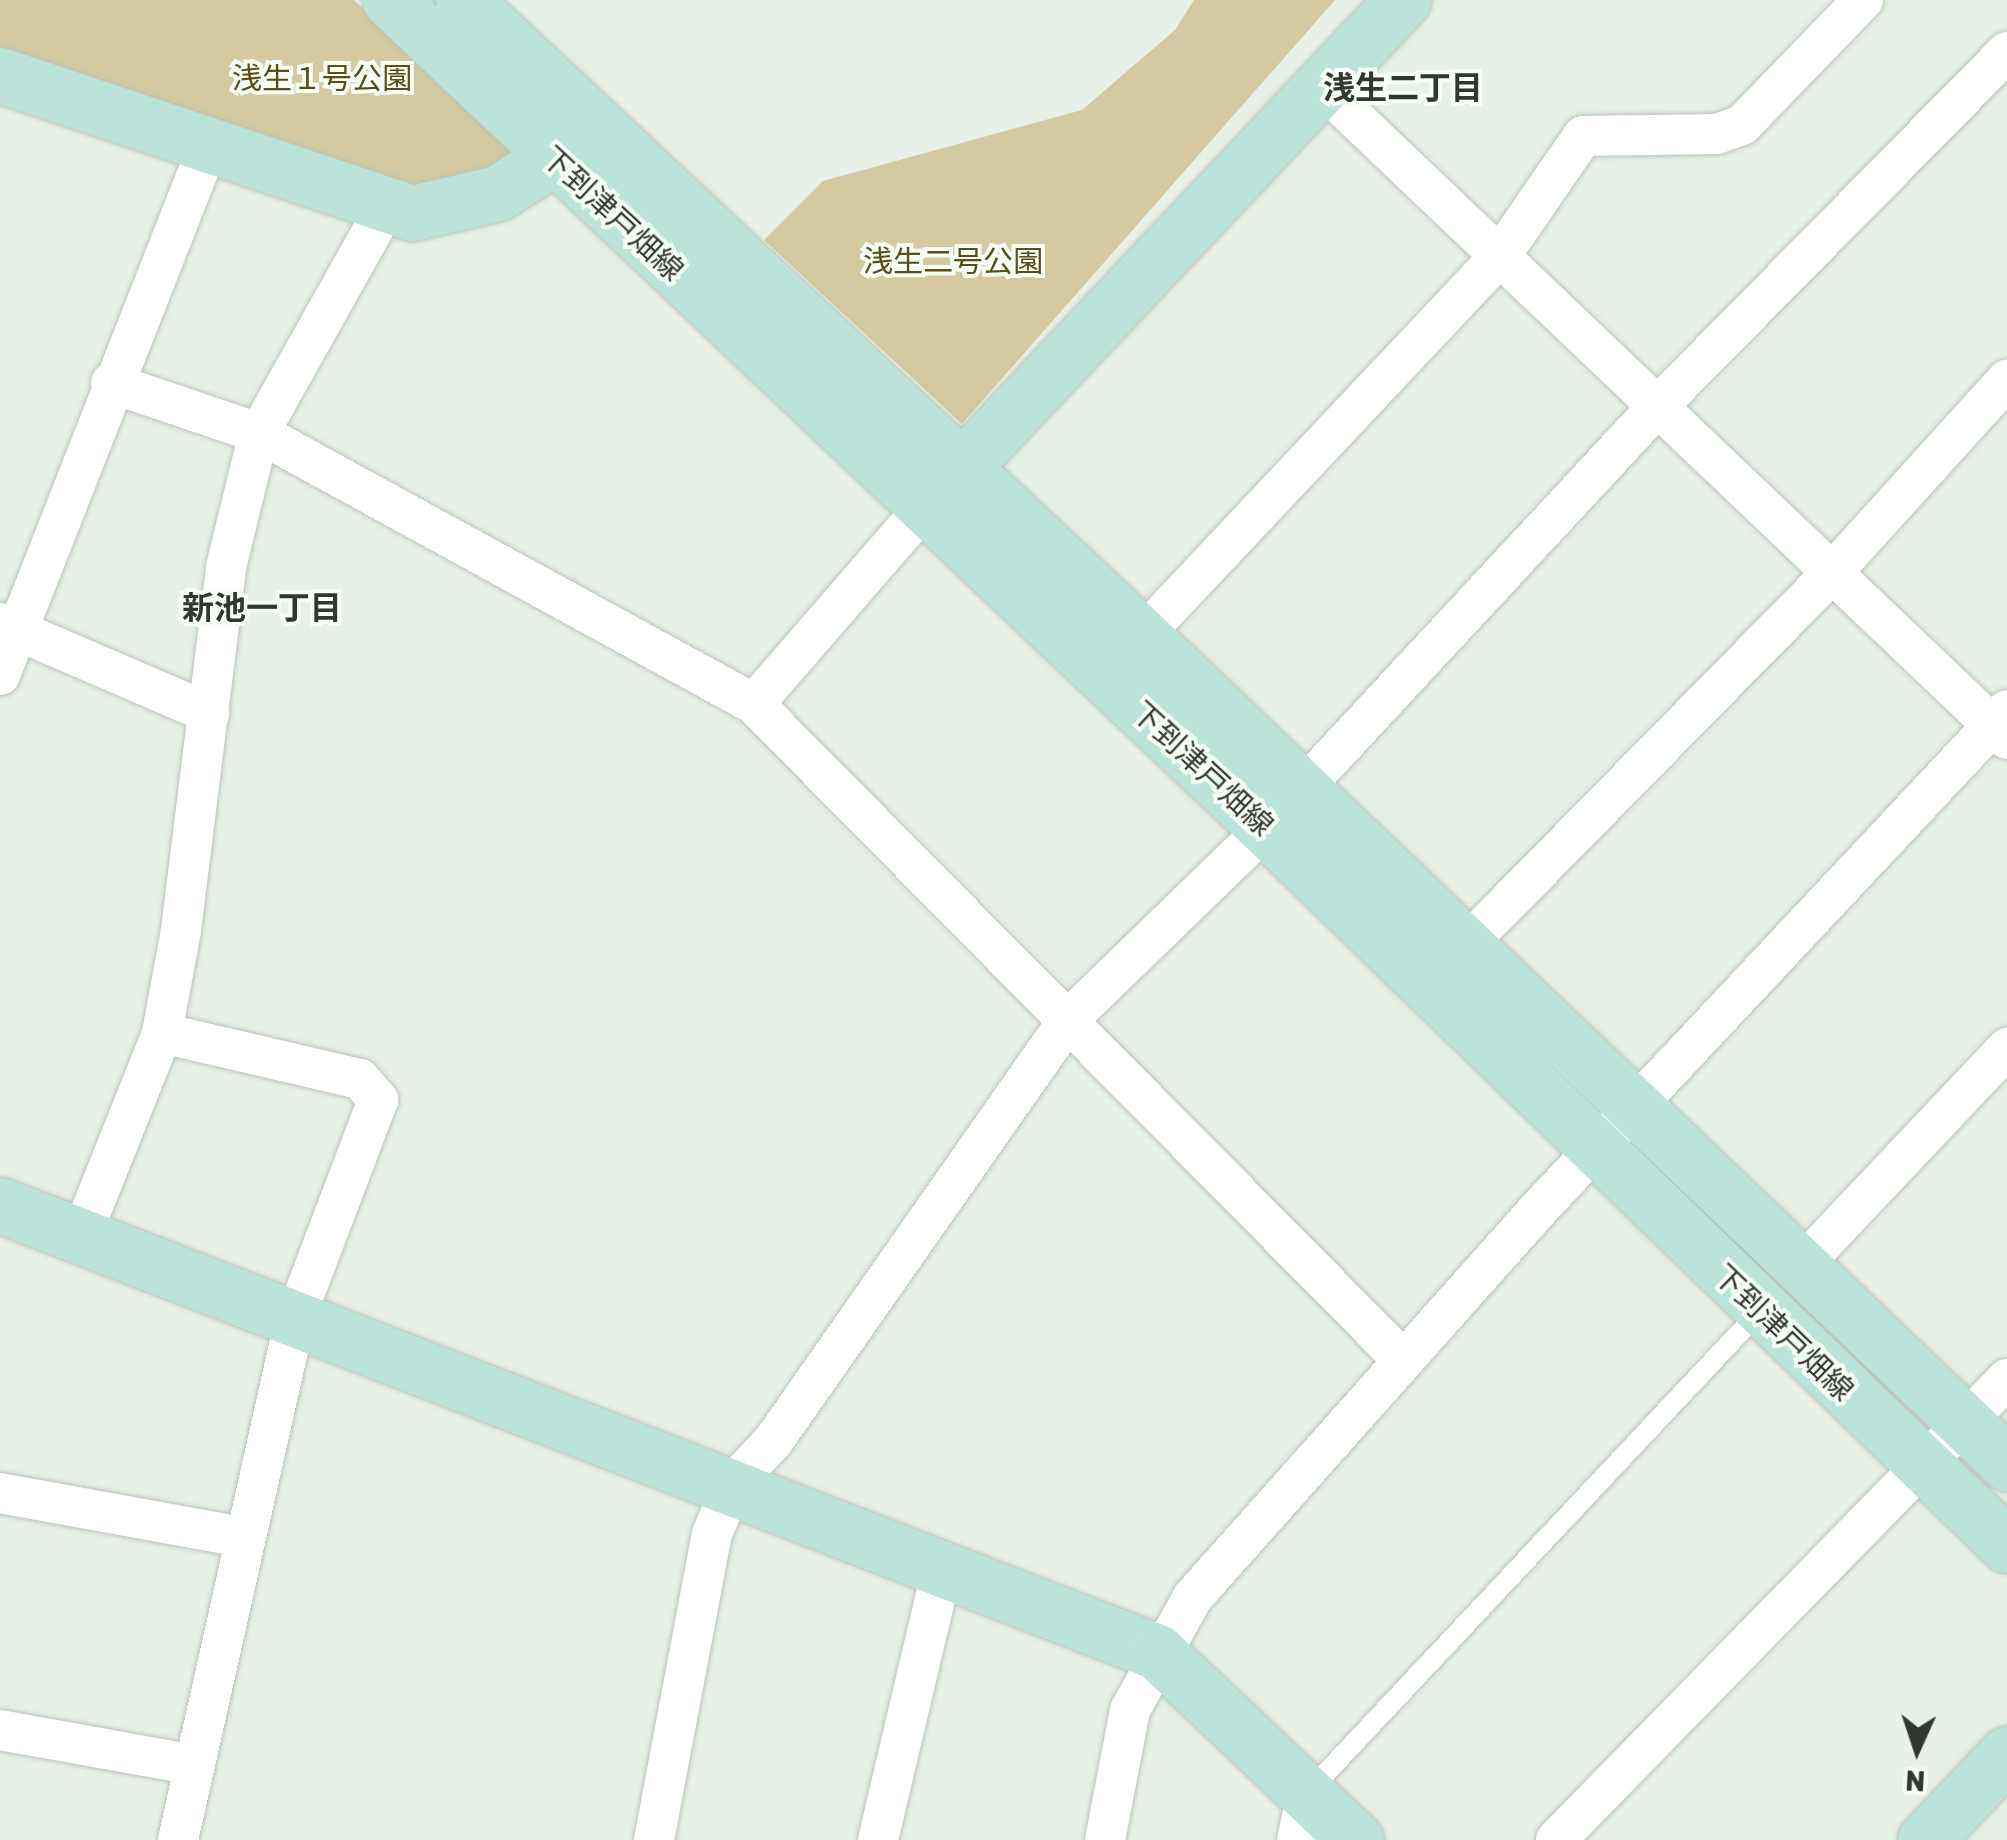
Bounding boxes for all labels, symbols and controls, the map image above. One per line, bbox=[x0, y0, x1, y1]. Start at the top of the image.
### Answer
park label: 浅生１号公園 bbox=[232, 61, 412, 97]
district label: 浅生二丁目 bbox=[1323, 69, 1483, 107]
street label: 下到津戸畑線 bbox=[534, 139, 690, 289]
park label: 浅生二号公園 bbox=[863, 244, 1043, 280]
district label: 新池一丁目 bbox=[182, 589, 342, 627]
street label: 下到津戸畑線 bbox=[1124, 694, 1280, 844]
street label: 下到津戸畑線 bbox=[1706, 1258, 1860, 1408]
north arrow bbox=[1867, 1700, 1967, 1800]
text: N bbox=[1904, 1763, 1926, 1797]

